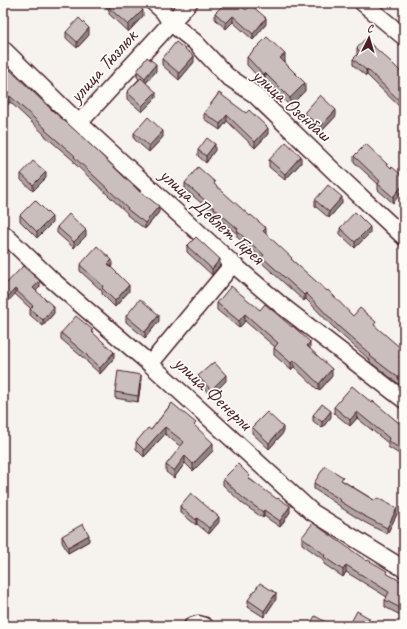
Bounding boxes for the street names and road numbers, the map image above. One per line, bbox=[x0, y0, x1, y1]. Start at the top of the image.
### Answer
street label: улица Тюзлюк bbox=[63, 23, 144, 109]
street label: улица Озенбаш bbox=[247, 62, 338, 148]
street label: улица Девлет Гирея bbox=[154, 162, 271, 271]
street label: улица Фенерли bbox=[168, 350, 259, 437]

